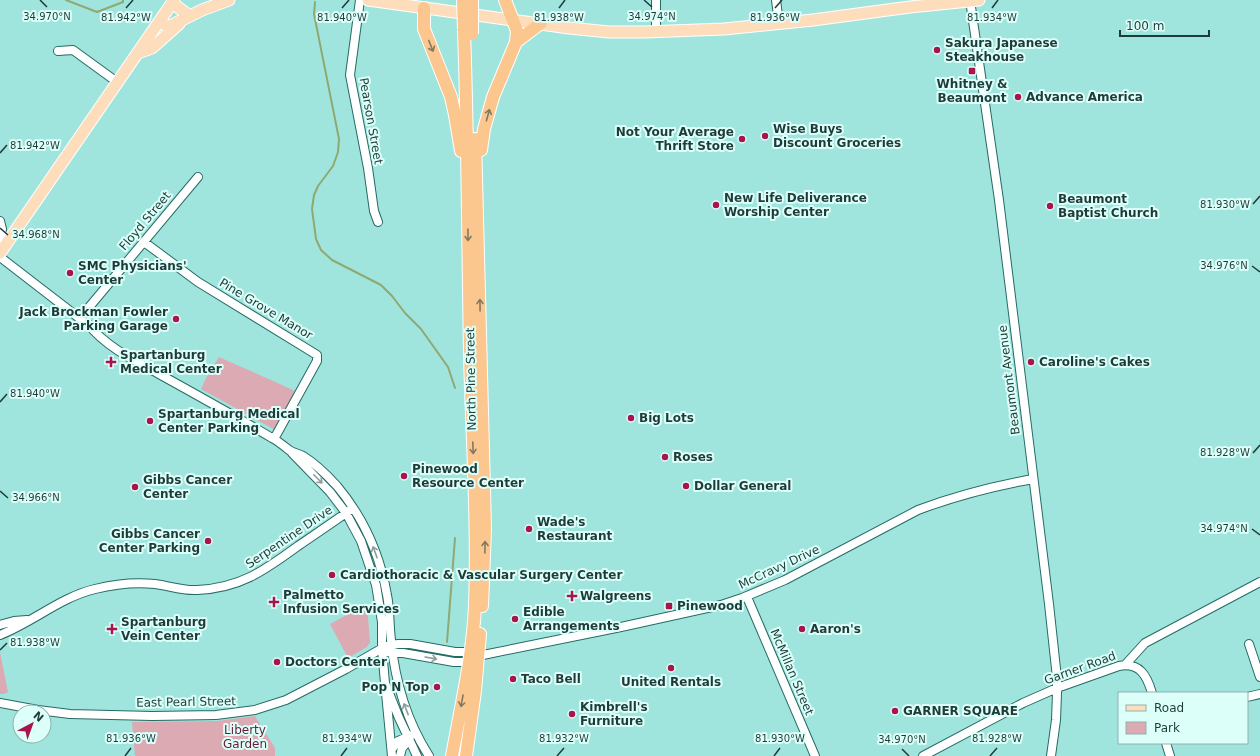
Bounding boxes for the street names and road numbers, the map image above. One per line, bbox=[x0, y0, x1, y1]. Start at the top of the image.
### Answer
street label: Pearson Street bbox=[356, 76, 386, 166]
street label: Floyd Street bbox=[116, 188, 174, 253]
street label: Pine Grove Manor bbox=[217, 276, 315, 342]
street label: Beaumont Avenue bbox=[995, 324, 1023, 436]
street label: North Pine Street bbox=[463, 327, 479, 431]
street label: Serpentine Drive bbox=[243, 503, 335, 571]
street label: McCravy Drive bbox=[736, 542, 822, 592]
street label: McMillan Street bbox=[767, 627, 817, 718]
street label: Garner Road bbox=[1042, 649, 1118, 687]
street label: East Pearl Street bbox=[136, 694, 236, 710]

